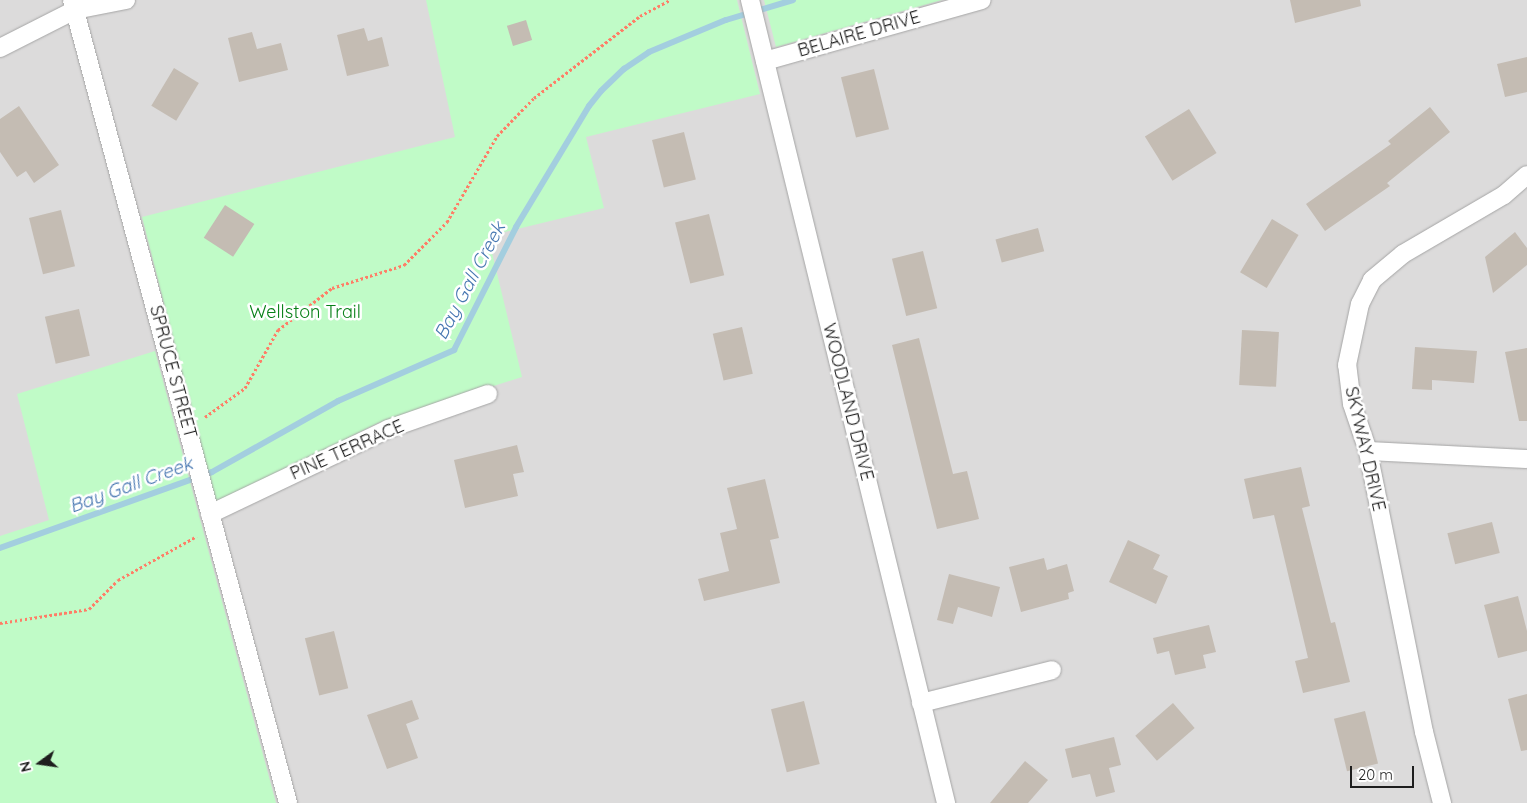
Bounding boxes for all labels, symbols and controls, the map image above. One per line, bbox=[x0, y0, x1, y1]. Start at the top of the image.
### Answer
street label: BELAIRE DRIVE bbox=[795, 6, 923, 62]
water label: Bay Gall Creek bbox=[429, 218, 511, 344]
park label: Wellston Trail bbox=[249, 301, 361, 323]
street label: SPRUCE STREET bbox=[145, 303, 201, 441]
street label: WOODLAND DRIVE bbox=[818, 321, 878, 483]
street label: SKYWAY DRIVE bbox=[1340, 385, 1390, 513]
street label: PINE TERRACE bbox=[287, 415, 407, 485]
water label: Bay Gall Creek bbox=[66, 452, 196, 518]
north arrow bbox=[15, 738, 65, 788]
scale bar bbox=[1352, 756, 1416, 788]
text: N bbox=[15, 759, 35, 774]
text: 20 m bbox=[1358, 765, 1393, 784]

